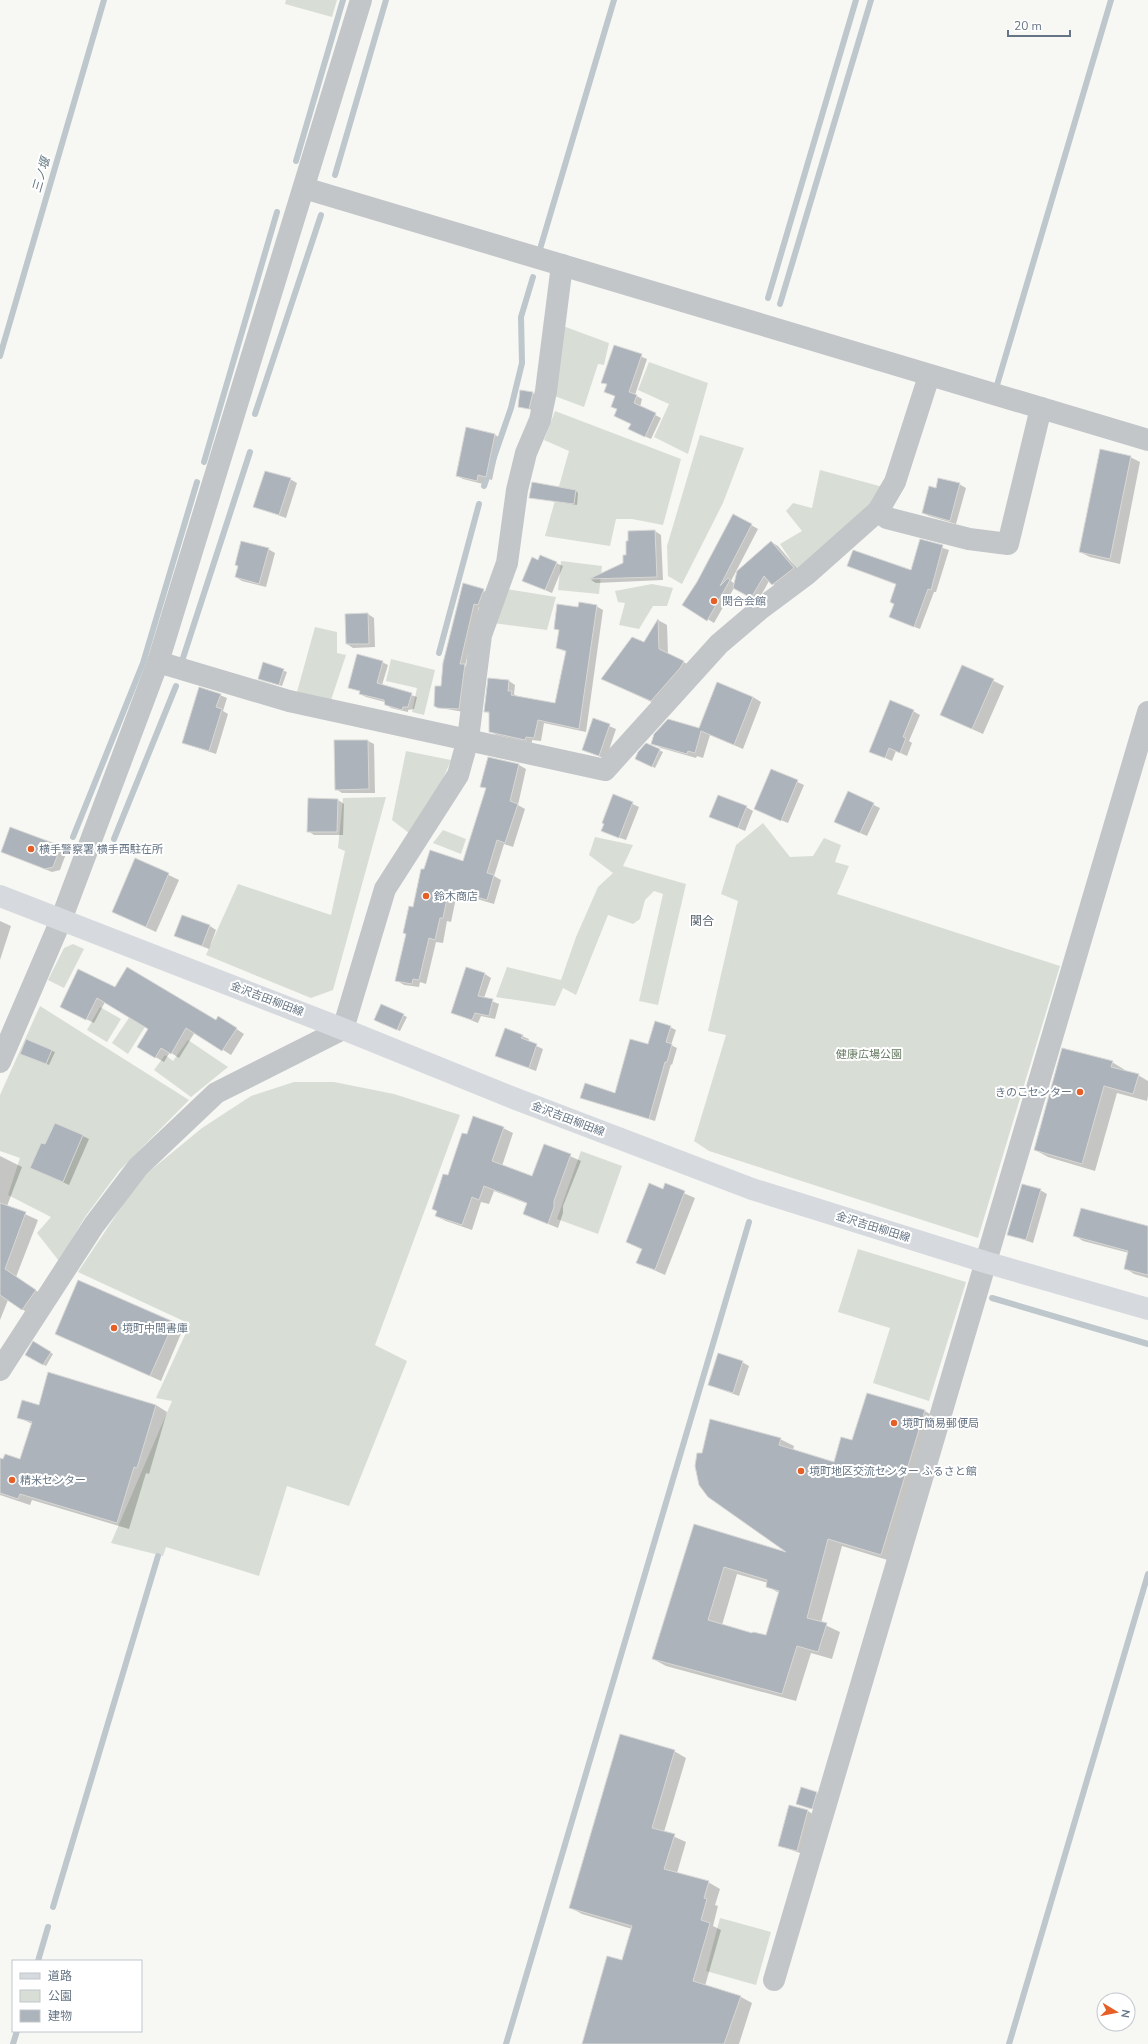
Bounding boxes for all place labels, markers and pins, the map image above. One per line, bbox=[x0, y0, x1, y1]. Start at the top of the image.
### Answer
place label: 関合会館 bbox=[722, 594, 766, 609]
marker: 関合会館 bbox=[709, 596, 719, 606]
place label: 横手警察署 横手西駐在所 bbox=[39, 842, 164, 857]
marker: 横手警察署 横手西駐在所 bbox=[26, 844, 36, 854]
place label: 鈴木商店 bbox=[434, 889, 478, 904]
marker: 鈴木商店 bbox=[421, 891, 431, 901]
place label: きのこセンター bbox=[995, 1085, 1072, 1100]
marker: きのこセンター bbox=[1075, 1087, 1085, 1097]
place label: 境町中間書庫 bbox=[122, 1321, 188, 1336]
marker: 境町中間書庫 bbox=[109, 1323, 119, 1333]
place label: 境町簡易郵便局 bbox=[902, 1416, 979, 1431]
marker: 境町簡易郵便局 bbox=[889, 1418, 899, 1428]
place label: 境町地区交流センター ふるさと館 bbox=[809, 1464, 977, 1479]
marker: 境町地区交流センター ふるさと館 bbox=[796, 1466, 806, 1476]
place label: 精米センター bbox=[20, 1473, 86, 1488]
marker: 精米センター bbox=[7, 1475, 17, 1485]

